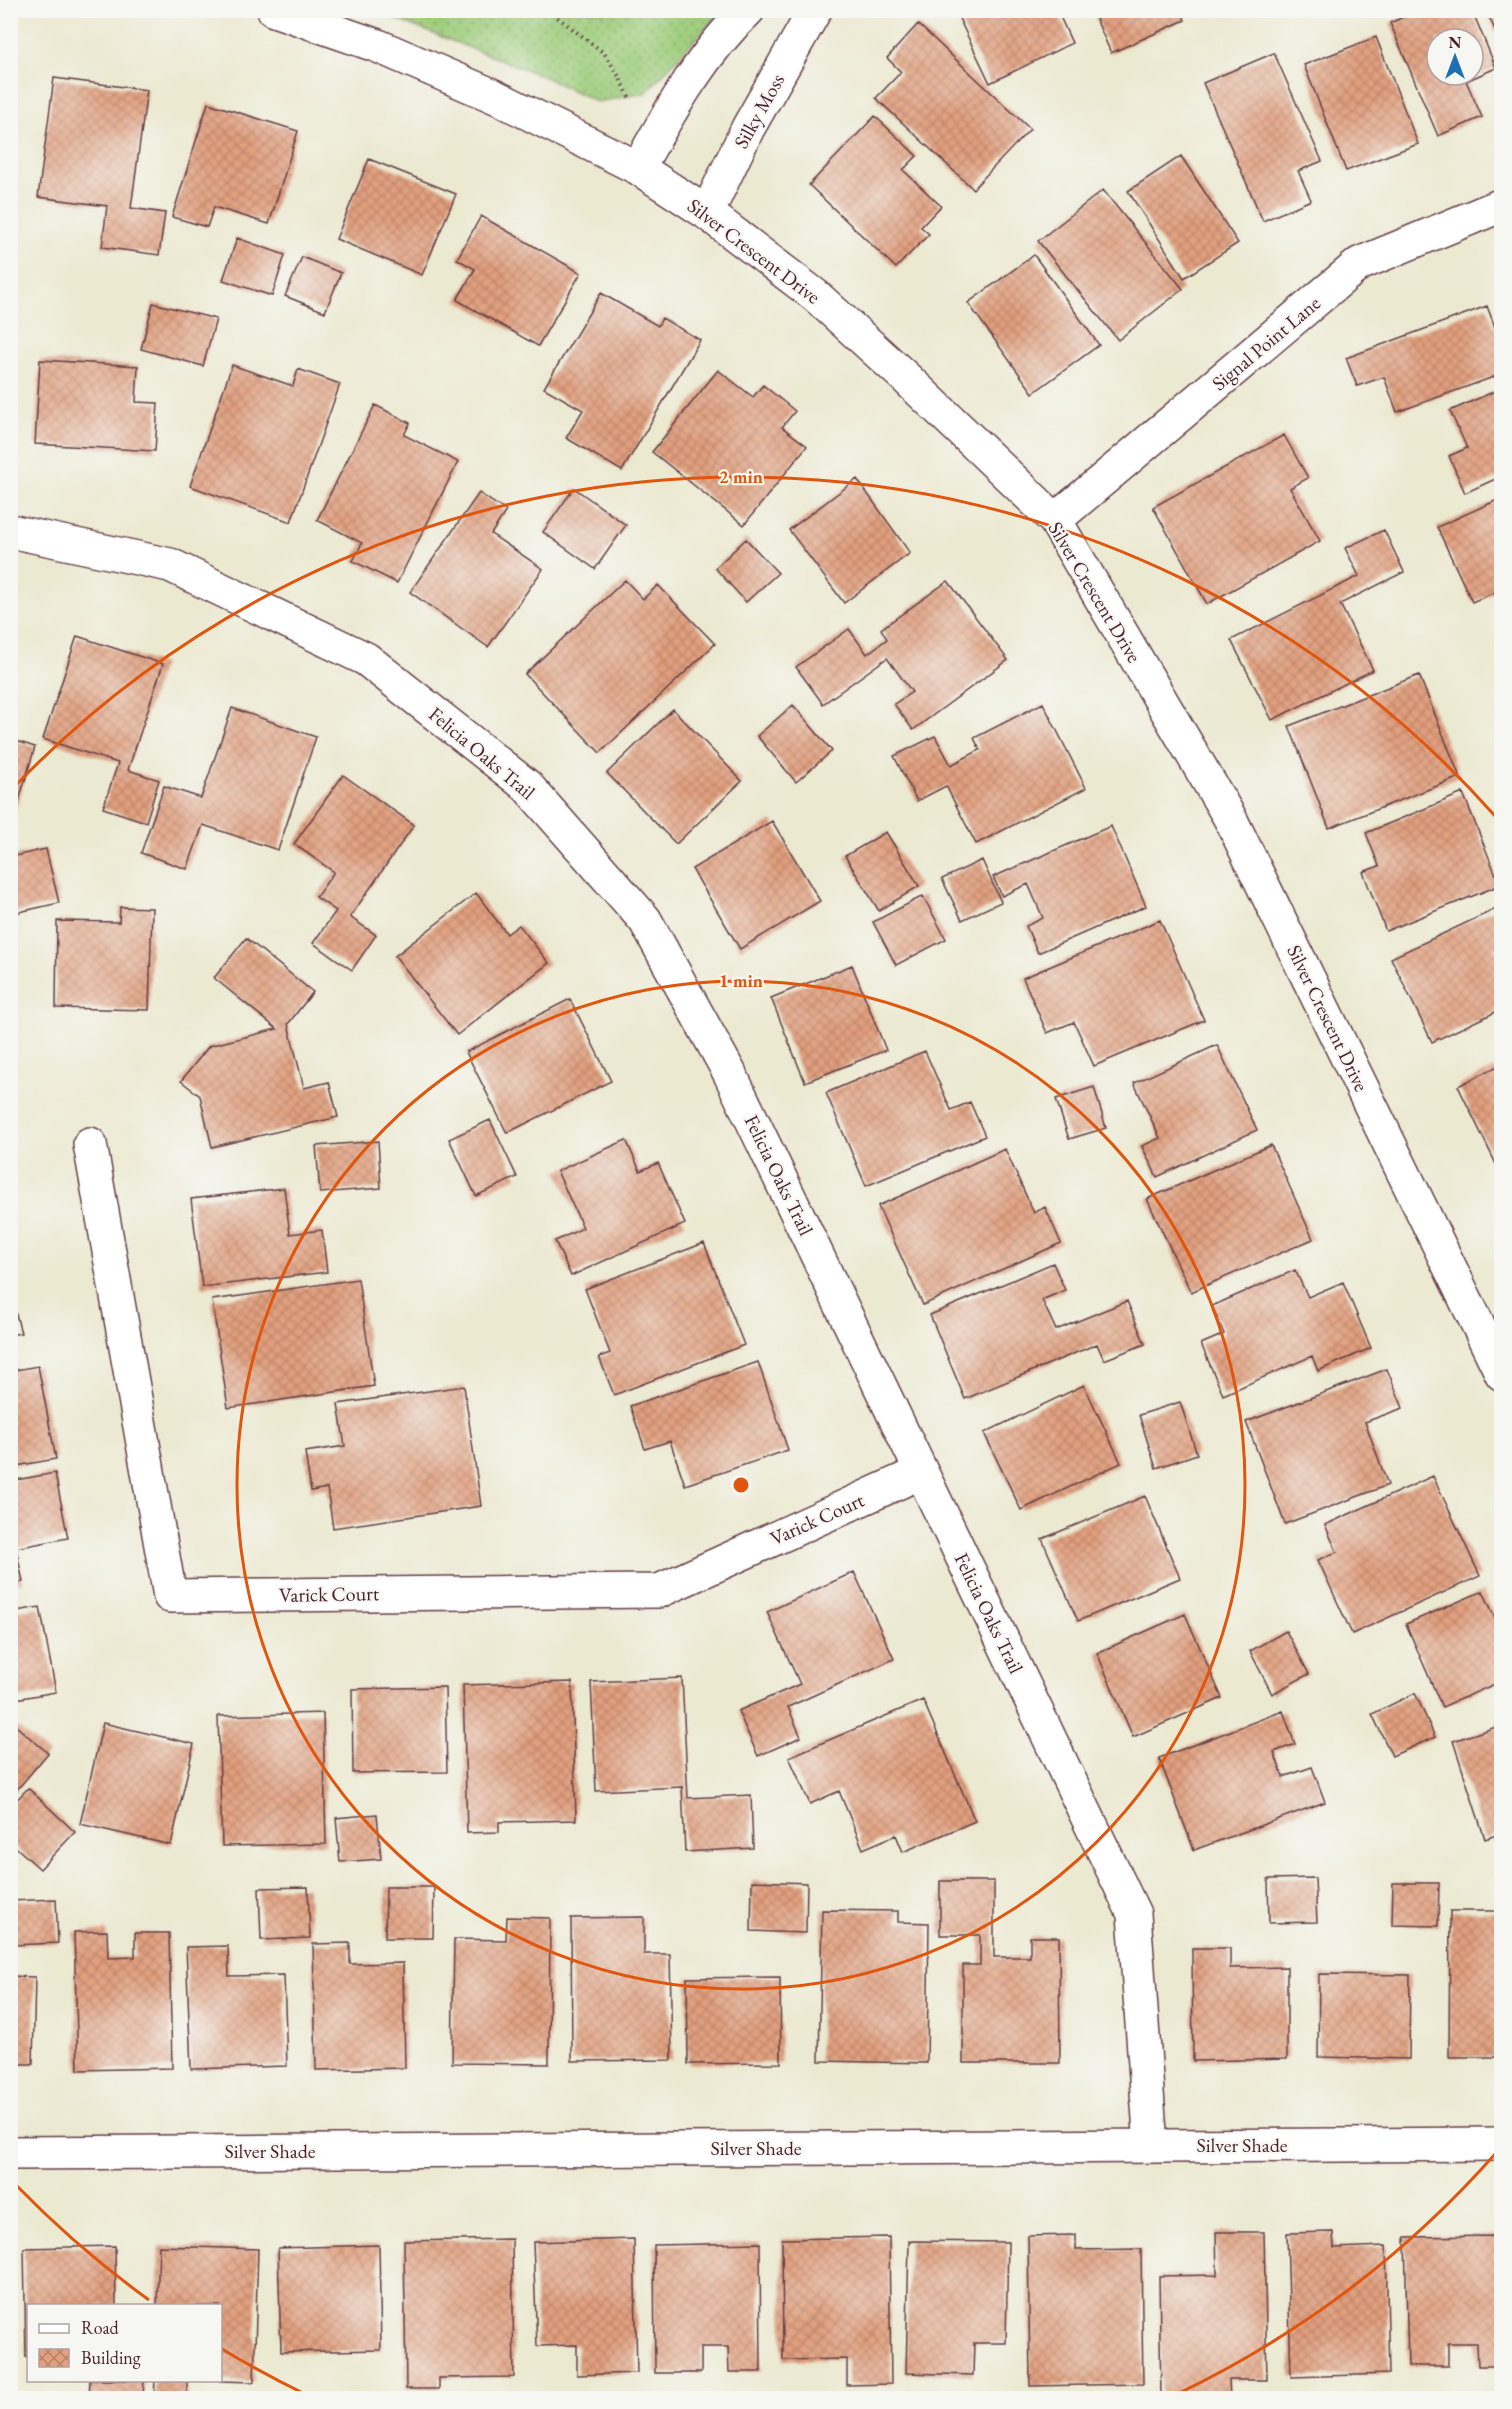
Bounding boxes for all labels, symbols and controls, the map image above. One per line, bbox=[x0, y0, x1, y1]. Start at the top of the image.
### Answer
north arrow bbox=[1425, 27, 1485, 87]
text: N bbox=[1449, 32, 1462, 53]
street label: Silky Moss bbox=[728, 69, 790, 153]
street label: Silver Crescent Drive bbox=[682, 192, 826, 310]
street label: Signal Point Lane bbox=[1206, 290, 1326, 396]
text: 2 min bbox=[719, 465, 763, 488]
street label: Silver Crescent Drive bbox=[1043, 517, 1147, 667]
street label: Felicia Oaks Trail bbox=[423, 701, 541, 805]
street label: Silver Crescent Drive bbox=[1281, 940, 1375, 1096]
text: 1 min bbox=[719, 969, 763, 992]
street label: Felicia Oaks Trail bbox=[739, 1110, 819, 1240]
centre of rings bbox=[731, 1475, 751, 1495]
street label: Varick Court bbox=[766, 1486, 869, 1551]
street label: Felicia Oaks Trail bbox=[949, 1548, 1029, 1678]
street label: Varick Court bbox=[279, 1580, 380, 1608]
street label: Silver Shade bbox=[1196, 2132, 1288, 2158]
street label: Silver Shade bbox=[710, 2135, 802, 2161]
street label: Silver Shade bbox=[224, 2138, 316, 2164]
legend bbox=[27, 2304, 222, 2382]
text: Road bbox=[81, 2316, 120, 2339]
text: Building bbox=[81, 2346, 141, 2369]

